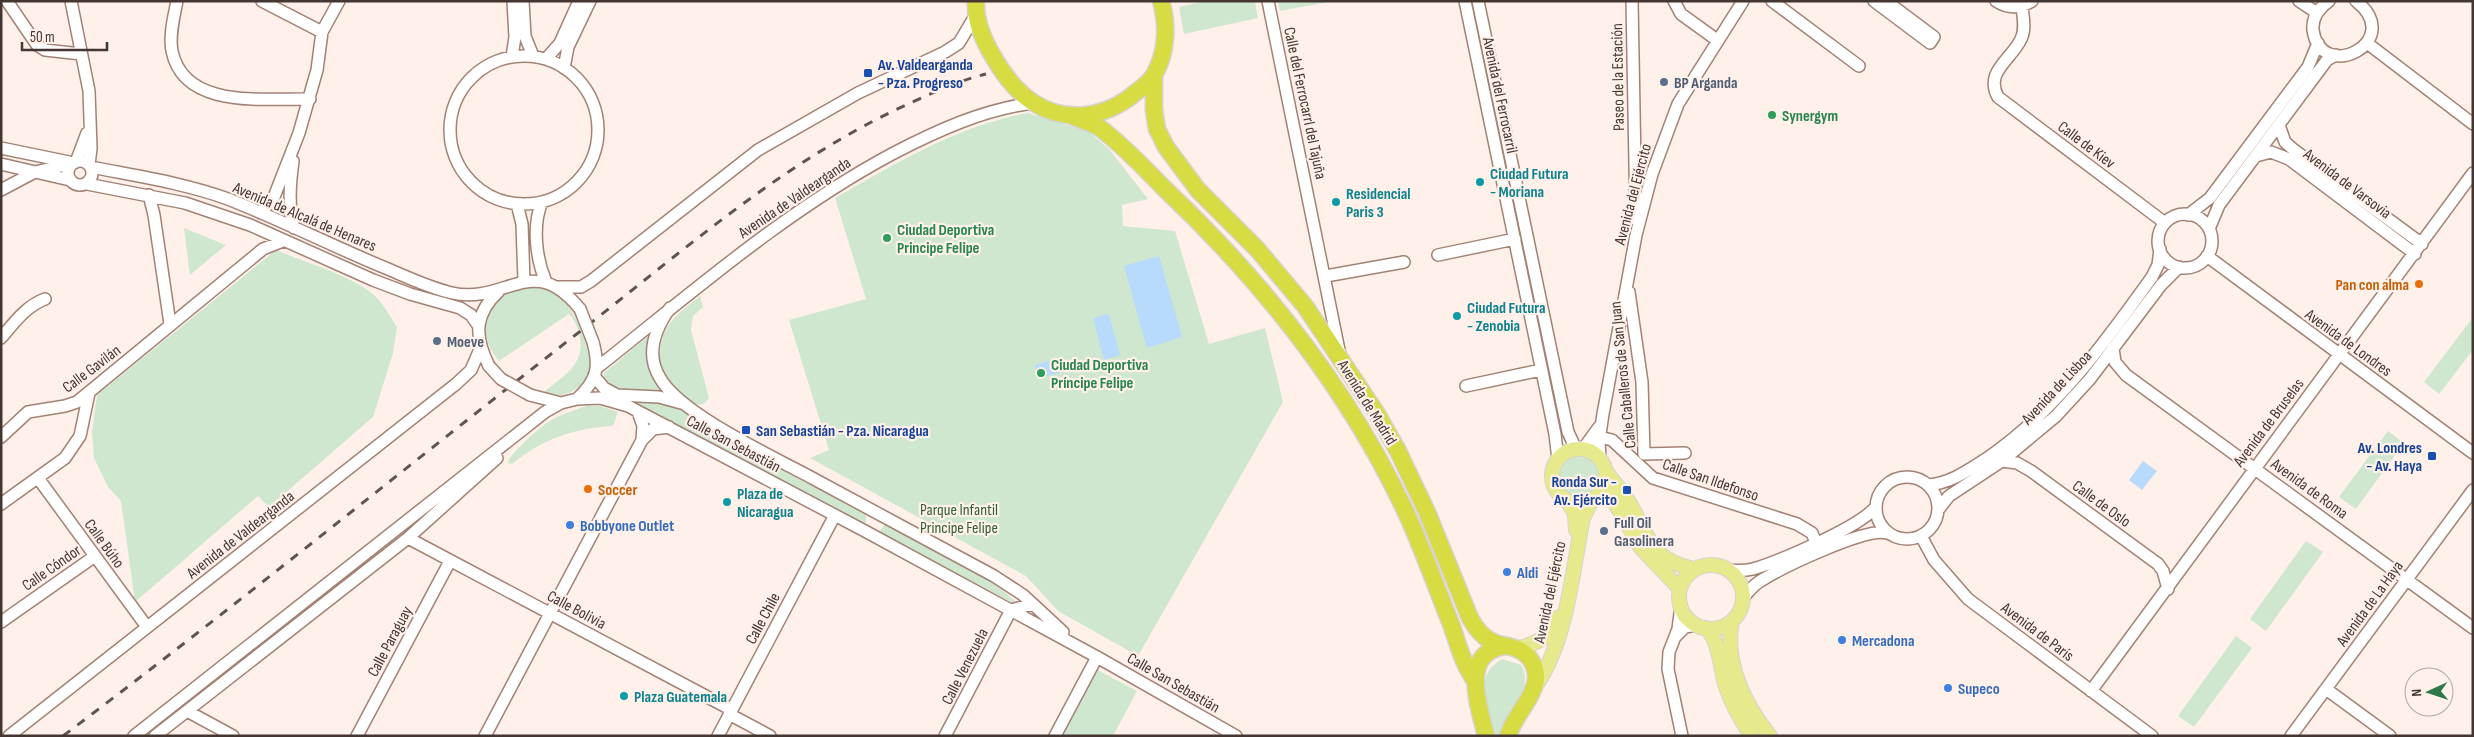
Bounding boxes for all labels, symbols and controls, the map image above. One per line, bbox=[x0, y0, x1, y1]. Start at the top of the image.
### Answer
scale bar bbox=[22, 20, 108, 52]
street label: Paseo de la Estación bbox=[1608, 23, 1629, 131]
street label: Calle del Ferrocarrl del Tajuña bbox=[1279, 26, 1330, 181]
text: 50 m bbox=[30, 28, 55, 47]
street label: Avenida del Ferrocarril bbox=[1478, 34, 1521, 155]
place label: Av. Valdearganda - Pza. Progreso bbox=[877, 56, 973, 93]
marker: Av. Valdearganda - Pza. Progreso bbox=[862, 67, 874, 79]
place label: BP Arganda bbox=[1674, 74, 1738, 93]
marker: BP Arganda bbox=[1658, 76, 1670, 88]
place label: Synergym bbox=[1782, 107, 1838, 126]
marker: Synergym bbox=[1766, 109, 1778, 121]
street label: Calle de Kiev bbox=[2054, 117, 2119, 173]
street label: Avenida del Ejército bbox=[1611, 142, 1656, 248]
street label: Avenida de Varsovia bbox=[2299, 144, 2395, 223]
street label: Avenida de Valdearganda bbox=[734, 154, 855, 243]
place label: Ciudad Futura - Moriana bbox=[1490, 165, 1569, 202]
marker: Ciudad Futura - Moriana bbox=[1474, 176, 1486, 188]
street label: Avenida de Alcalá de Henares bbox=[229, 178, 379, 256]
place label: Residencial Paris 3 bbox=[1346, 185, 1411, 222]
marker: Residencial Paris 3 bbox=[1330, 196, 1342, 208]
place label: Ciudad Deportiva Principe Felipe bbox=[897, 221, 994, 258]
marker: Ciudad Deportiva Principe Felipe bbox=[881, 232, 893, 244]
place label: Pan con alma bbox=[2336, 276, 2409, 295]
marker: Pan con alma bbox=[2413, 278, 2425, 290]
place label: Ciudad Futura - Zenobia bbox=[1467, 299, 1546, 336]
street label: Calle Caballeros de San Juan bbox=[1606, 300, 1641, 449]
street label: Avenida de Londres bbox=[2300, 305, 2395, 381]
marker: Ciudad Futura - Zenobia bbox=[1451, 310, 1463, 322]
place label: Moeve bbox=[447, 333, 484, 352]
marker: Moeve bbox=[431, 335, 443, 347]
street label: Calle Gavilán bbox=[59, 341, 125, 397]
street label: Avenida de Lisboa bbox=[2017, 347, 2096, 430]
place label: Ciudad Deportiva Príncipe Felipe bbox=[1051, 356, 1148, 393]
street label: Avenida de Madrid bbox=[1333, 356, 1400, 449]
marker: Ciudad Deportiva Príncipe Felipe bbox=[1035, 367, 1047, 379]
street label: Avenida de Bruselas bbox=[2229, 375, 2309, 472]
street label: Calle San Sebastián bbox=[683, 412, 784, 477]
place label: San Sebastián - Pza. Nicaragua bbox=[756, 422, 929, 441]
marker: San Sebastián - Pza. Nicaragua bbox=[740, 424, 752, 436]
place label: Av. Londres - Av. Haya bbox=[2357, 439, 2422, 476]
marker: Av. Londres - Av. Haya bbox=[2426, 450, 2438, 462]
street label: Avenida de Roma bbox=[2266, 454, 2351, 523]
street label: Calle San Ildefonso bbox=[1660, 455, 1761, 506]
place label: Ronda Sur - Av. Ejército bbox=[1551, 473, 1617, 510]
street label: Calle de Oslo bbox=[2068, 477, 2134, 532]
place label: Soccer bbox=[598, 481, 637, 500]
marker: Soccer bbox=[582, 483, 594, 495]
marker: Ronda Sur - Av. Ejército bbox=[1621, 484, 1633, 496]
place label: Plaza de Nicaragua bbox=[737, 485, 794, 522]
street label: Avenida de Valdearganda bbox=[183, 487, 298, 584]
marker: Plaza de Nicaragua bbox=[721, 496, 733, 508]
park label: Parque Infantil Principe Felipe bbox=[920, 501, 998, 538]
place label: Full Oil Gasolinera bbox=[1614, 514, 1674, 551]
street label: Calle Búho bbox=[80, 516, 128, 572]
place label: Bobbyone Outlet bbox=[580, 517, 674, 536]
marker: Bobbyone Outlet bbox=[564, 519, 576, 531]
marker: Full Oil Gasolinera bbox=[1598, 525, 1610, 537]
street label: Avenida del Ejército bbox=[1530, 539, 1571, 646]
street label: Calle Cóndor bbox=[19, 541, 85, 595]
street label: Avenida de La Haya bbox=[2332, 557, 2408, 651]
place label: Aldi bbox=[1516, 564, 1538, 583]
marker: Aldi bbox=[1501, 566, 1513, 578]
street label: Calle Bolivia bbox=[544, 587, 609, 634]
street label: Calle Chile bbox=[742, 590, 785, 648]
street label: Avenida de París bbox=[1996, 598, 2077, 666]
street label: Calle Paraguay bbox=[364, 603, 417, 680]
street label: Calle Venezuela bbox=[938, 625, 993, 708]
place label: Mercadona bbox=[1852, 632, 1914, 651]
marker: Mercadona bbox=[1836, 634, 1848, 646]
street label: Calle San Sebastián bbox=[1124, 649, 1223, 717]
north arrow bbox=[2404, 667, 2454, 717]
place label: Supeco bbox=[1958, 680, 2000, 699]
marker: Supeco bbox=[1942, 682, 1954, 694]
place label: Plaza Guatemala bbox=[634, 688, 727, 707]
text: N bbox=[2408, 688, 2425, 697]
marker: Plaza Guatemala bbox=[618, 690, 630, 702]

